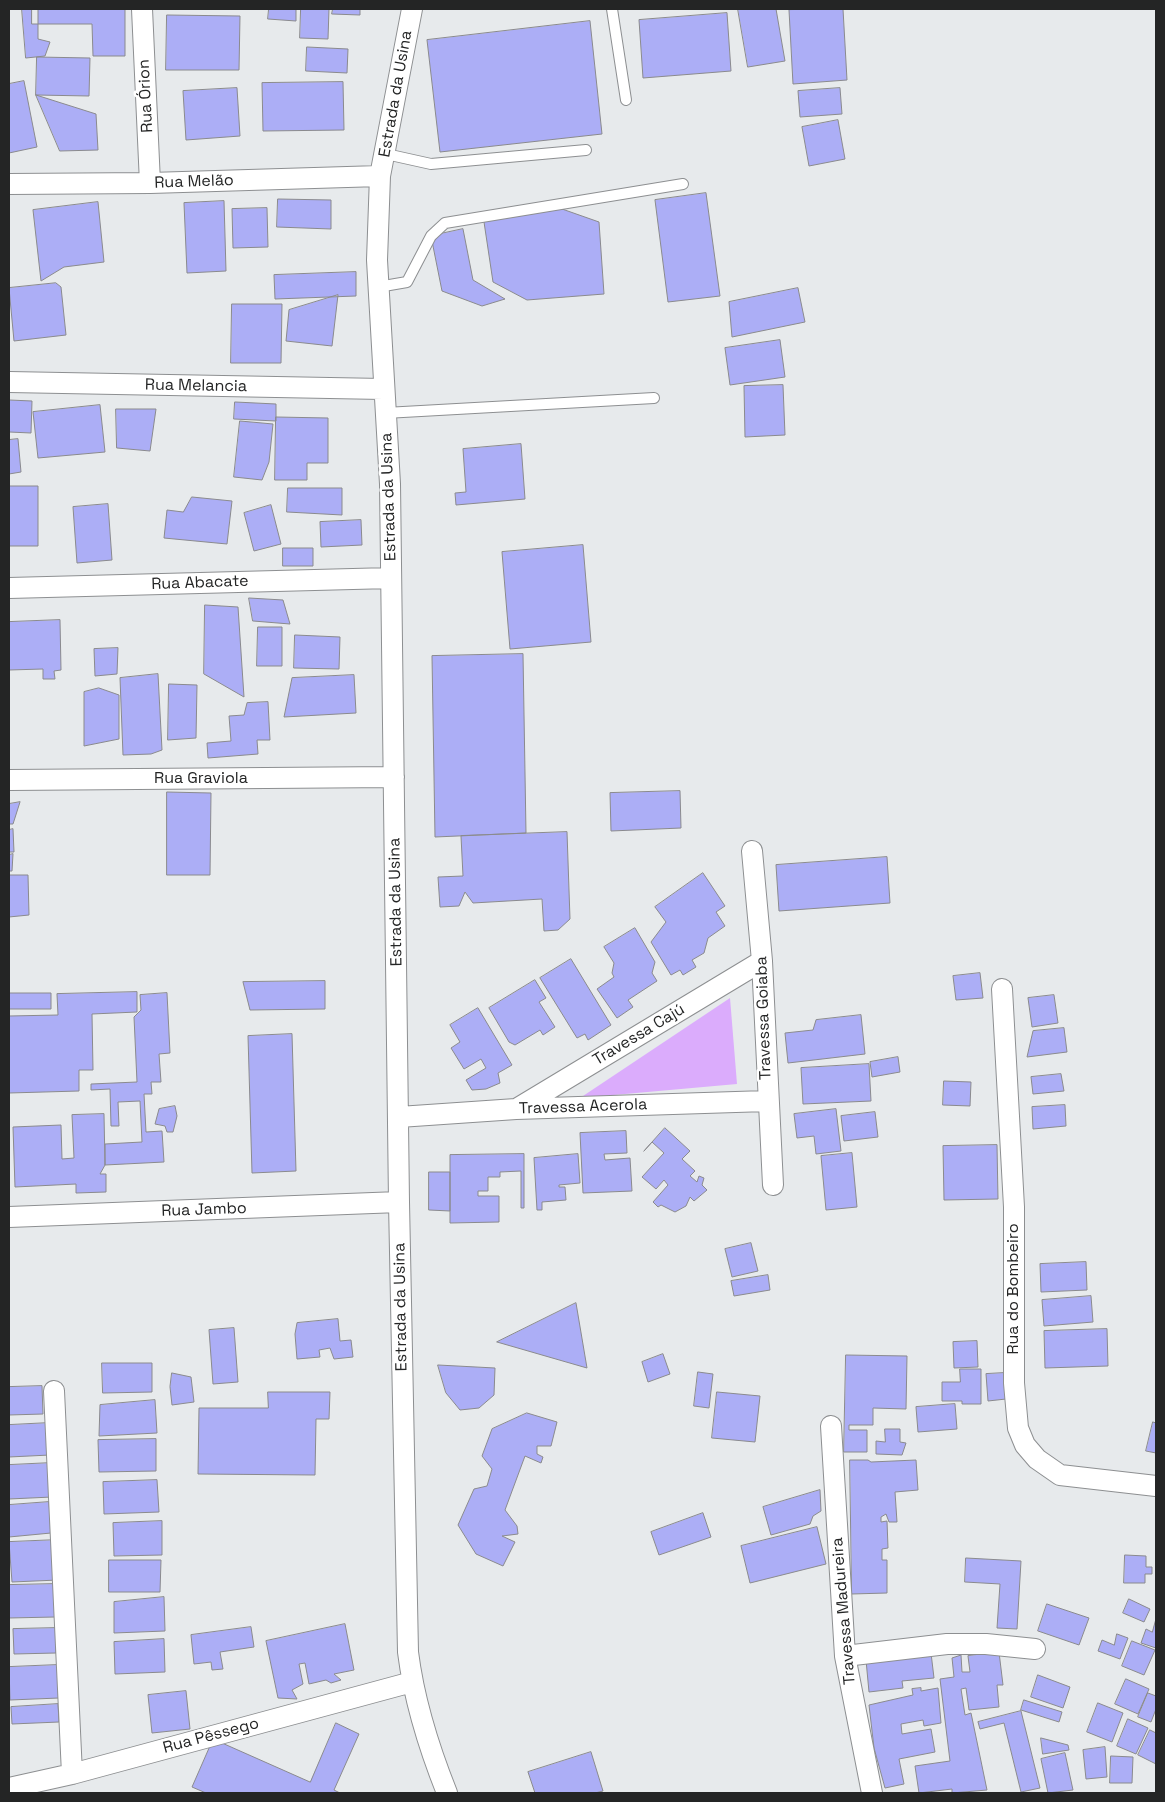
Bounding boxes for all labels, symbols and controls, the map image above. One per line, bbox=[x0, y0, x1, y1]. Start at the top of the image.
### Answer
street label: Estrada da Usina bbox=[375, 29, 417, 159]
street label: Rua Órion bbox=[134, 59, 158, 133]
street label: Rua Melão bbox=[154, 171, 234, 193]
street label: Rua Melancia bbox=[145, 376, 247, 396]
street label: Estrada da Usina bbox=[377, 432, 401, 562]
street label: Rua Abacate bbox=[151, 572, 249, 594]
street label: Rua Graviola bbox=[154, 769, 248, 789]
street label: Estrada da Usina bbox=[385, 838, 407, 966]
street label: Travessa Goiaba bbox=[752, 956, 776, 1080]
street label: Travessa Cajú bbox=[590, 1000, 688, 1070]
street label: Travessa Acerola bbox=[518, 1095, 648, 1119]
street label: Rua Jambo bbox=[161, 1199, 247, 1221]
street label: Rua do Bombeiro bbox=[1004, 1223, 1024, 1355]
street label: Estrada da Usina bbox=[390, 1243, 412, 1371]
street label: Travessa Madureira bbox=[828, 1537, 860, 1685]
street label: Rua Pêssego bbox=[161, 1714, 261, 1758]

